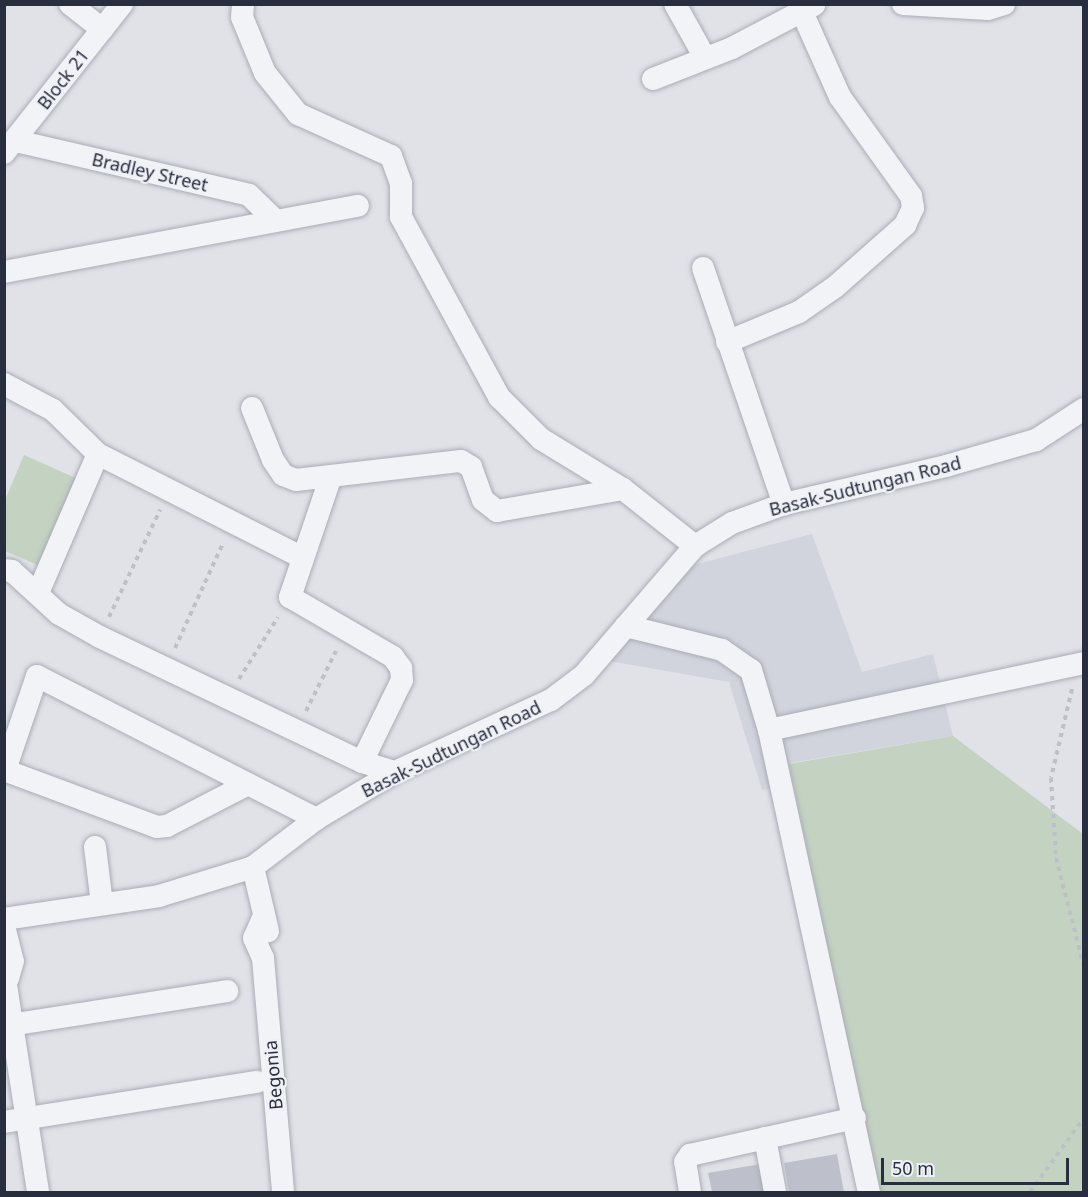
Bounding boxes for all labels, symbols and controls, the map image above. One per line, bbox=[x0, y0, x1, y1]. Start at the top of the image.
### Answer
street label: Block 21 bbox=[33, 44, 93, 114]
street label: Bradley Street bbox=[90, 148, 210, 196]
street label: Basak-Sudtungan Road bbox=[767, 452, 963, 520]
street label: Basak-Sudtungan Road bbox=[358, 696, 544, 802]
street label: Begonia bbox=[259, 1039, 287, 1111]
scale bar bbox=[884, 1146, 1072, 1184]
text: 50 m bbox=[892, 1156, 934, 1180]

